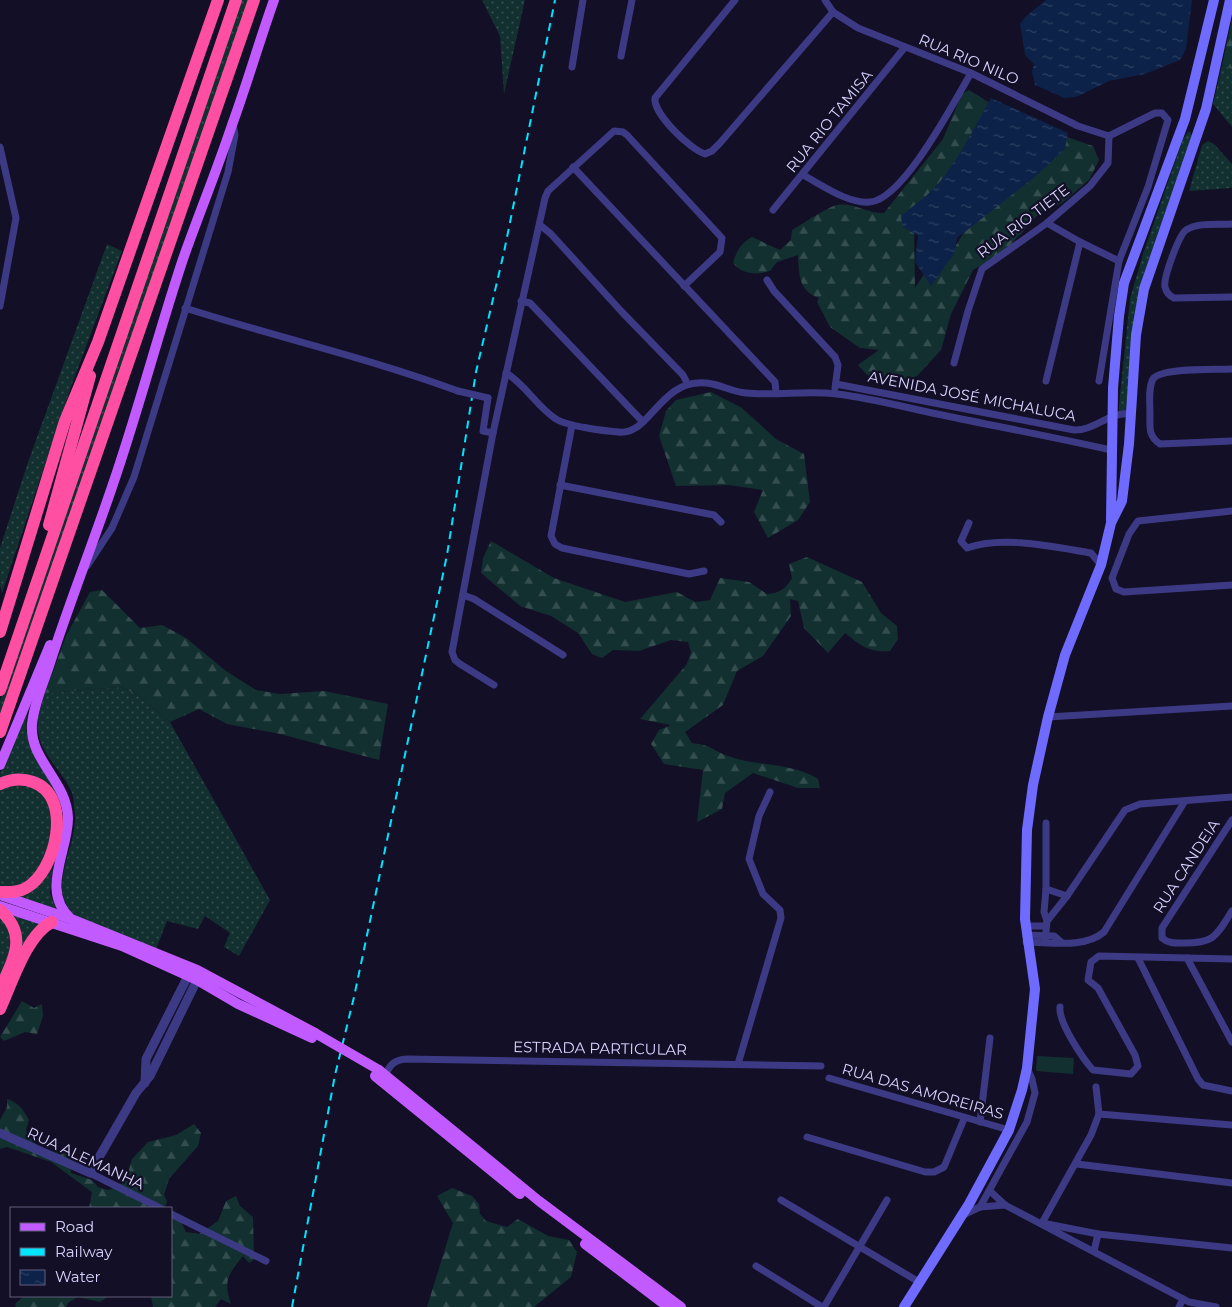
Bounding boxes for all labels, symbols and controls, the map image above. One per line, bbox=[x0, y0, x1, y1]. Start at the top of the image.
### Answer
street label: RUA RIO NILO bbox=[916, 29, 1022, 89]
street label: RUA RIO TAMISA bbox=[782, 66, 876, 176]
street label: RUA RIO TIETE bbox=[973, 180, 1073, 262]
street label: AVENIDA JOSÉ MICHALUCA bbox=[866, 366, 1078, 426]
street label: RUA CANDEIA bbox=[1149, 815, 1224, 917]
street label: ESTRADA PARTICULAR bbox=[513, 1037, 687, 1059]
street label: RUA DAS AMOREIRAS bbox=[840, 1059, 1006, 1123]
street label: RUA ALEMANHA bbox=[24, 1123, 148, 1194]
legend bbox=[10, 1207, 172, 1297]
text: Road bbox=[55, 1217, 94, 1236]
text: Railway bbox=[55, 1242, 113, 1261]
text: Water bbox=[55, 1267, 101, 1286]

